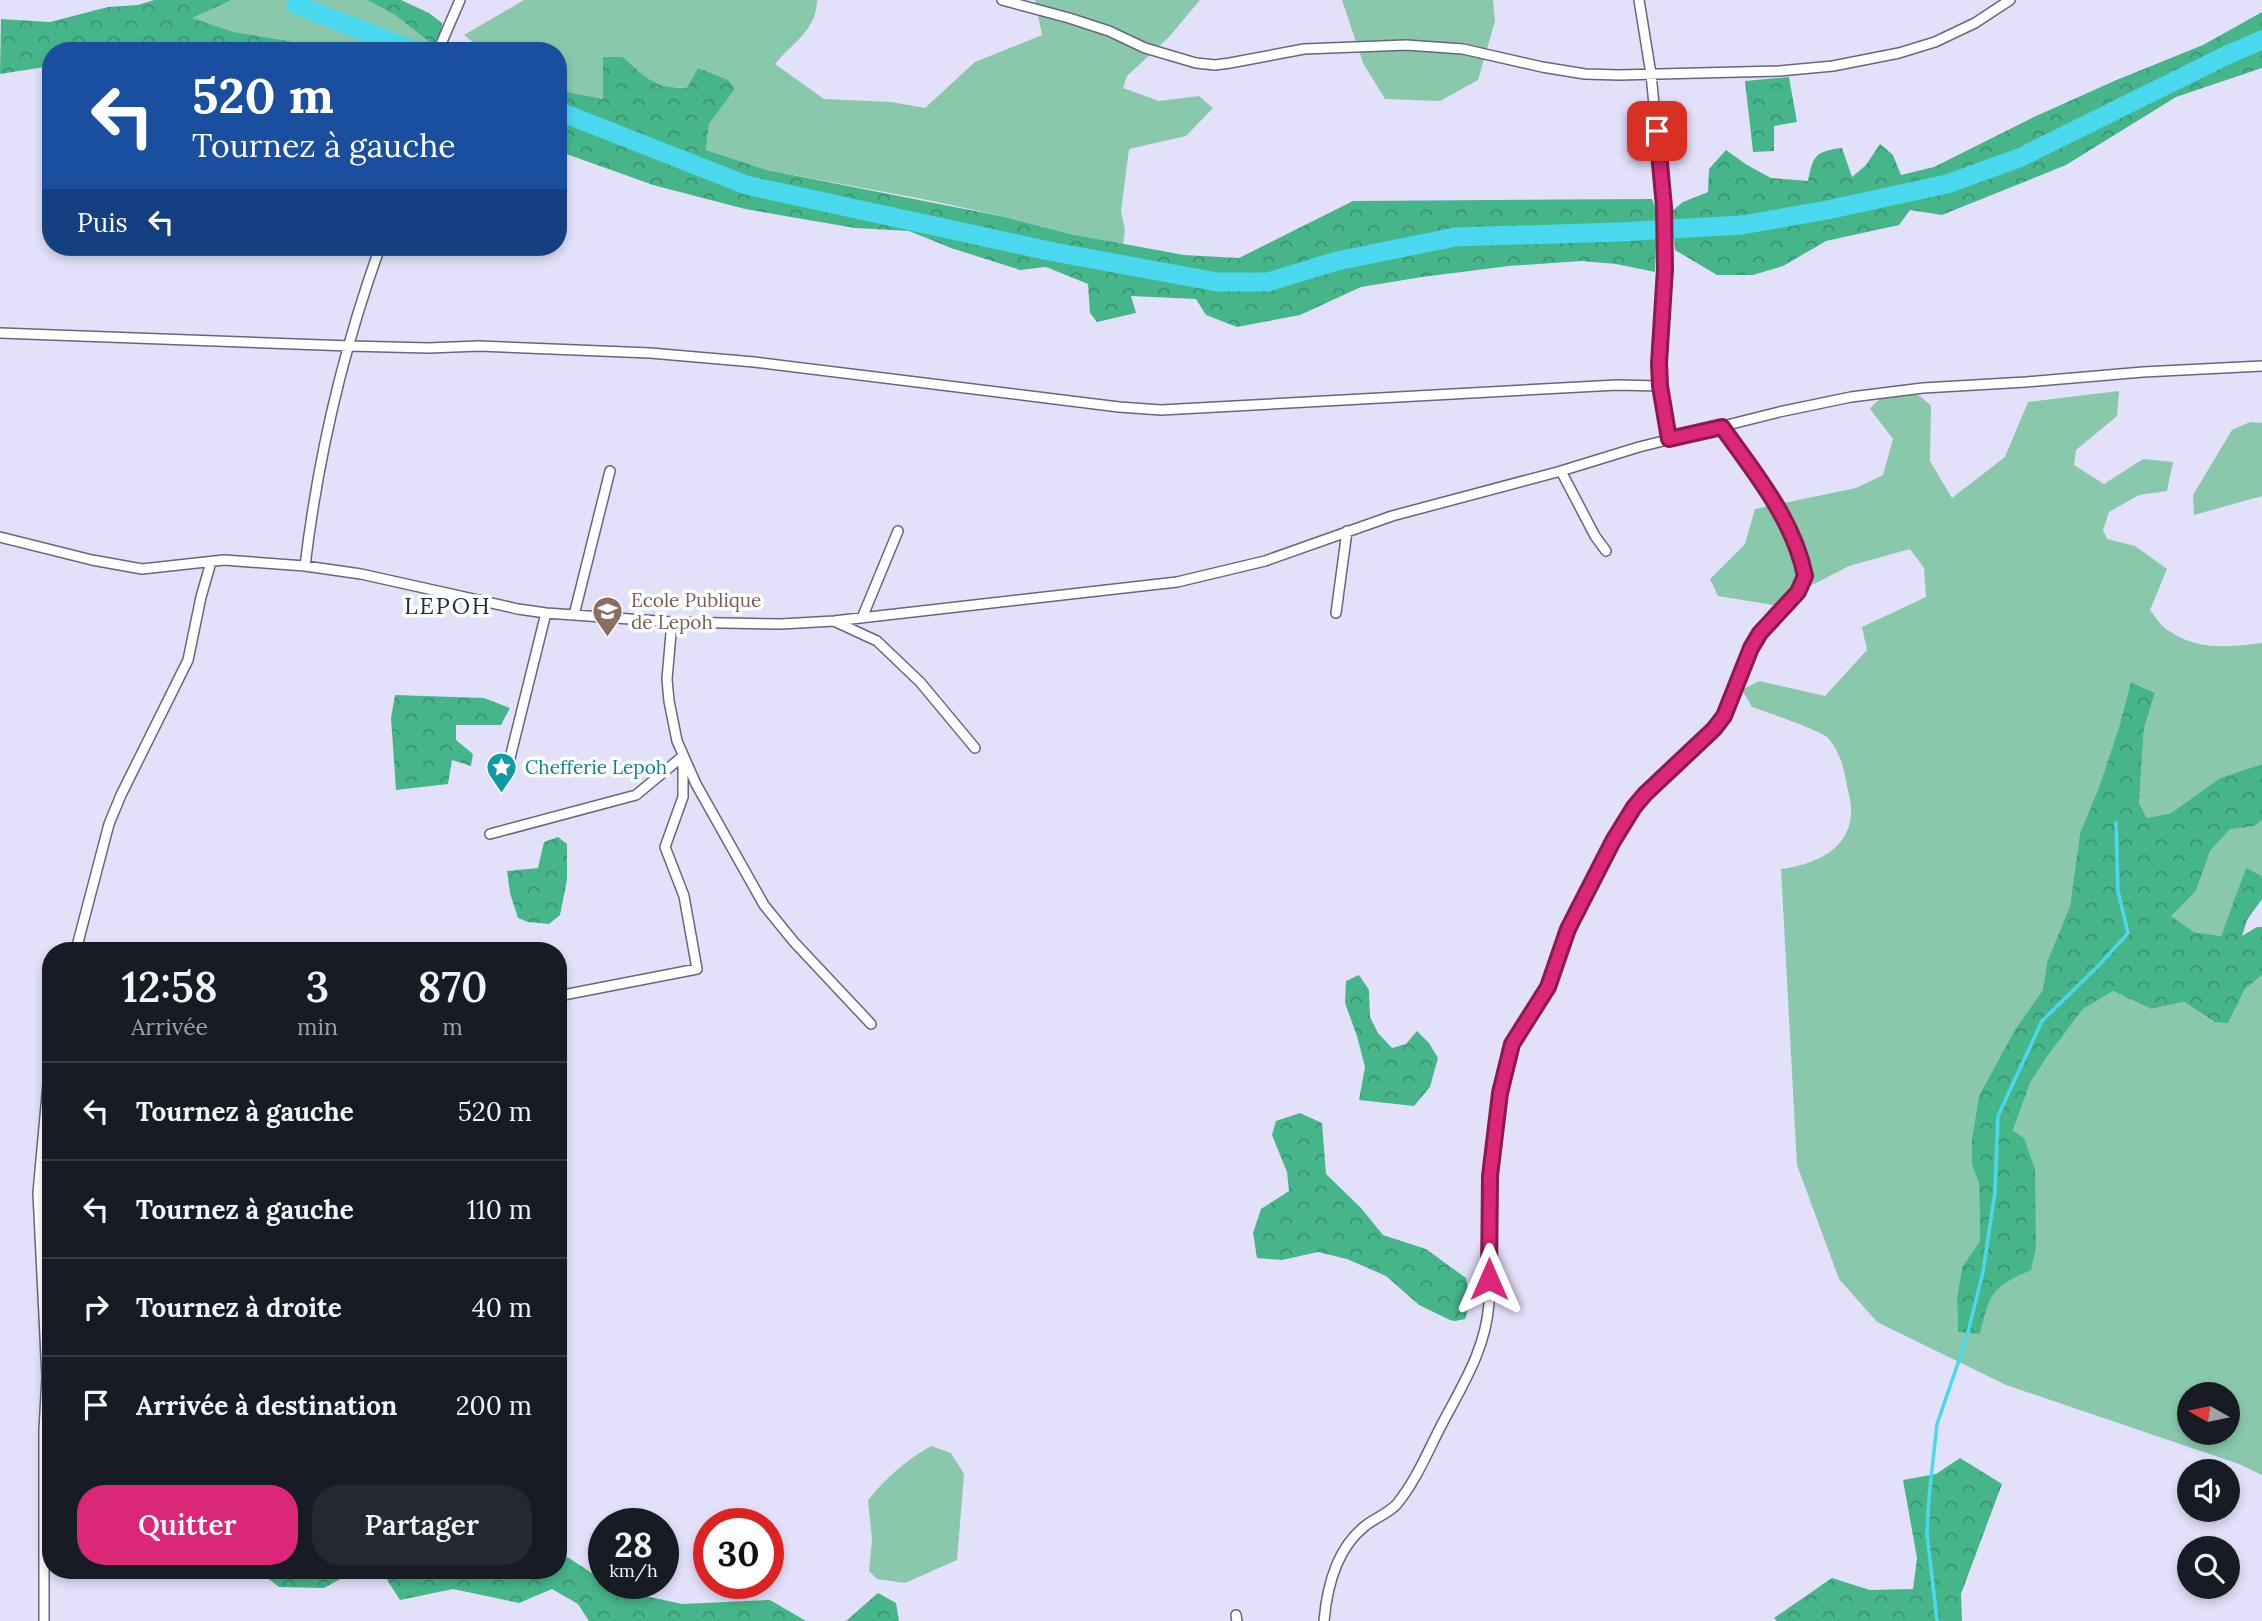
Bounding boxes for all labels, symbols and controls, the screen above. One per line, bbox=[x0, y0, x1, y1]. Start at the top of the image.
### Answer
text: 520 m bbox=[192, 64, 334, 126]
icon: left bbox=[77, 70, 168, 161]
pin bbox=[1627, 101, 1687, 161]
icon: arrive bbox=[1638, 112, 1676, 150]
text: Tournez à gauche bbox=[192, 125, 456, 166]
icon: left bbox=[142, 203, 180, 241]
text: Puis bbox=[77, 206, 128, 239]
place label: Ecole Publique de Lepoh bbox=[631, 588, 761, 634]
district label: LEPOH bbox=[404, 591, 492, 620]
school or university icon: Ecole Publique de Lepoh bbox=[591, 594, 625, 638]
place icon: Chefferie Lepoh bbox=[485, 750, 519, 794]
place label: Chefferie Lepoh bbox=[525, 755, 667, 779]
text: 12:58 bbox=[121, 960, 218, 1014]
text: 3 bbox=[306, 960, 329, 1014]
text: 870 bbox=[418, 960, 488, 1014]
text: Arrivée bbox=[131, 1012, 208, 1041]
text: min bbox=[297, 1012, 338, 1041]
text: m bbox=[442, 1012, 463, 1041]
icon: left bbox=[77, 1092, 115, 1130]
text: Tournez à gauche bbox=[136, 1095, 354, 1128]
text: 520 m bbox=[458, 1095, 532, 1128]
icon: left bbox=[77, 1190, 115, 1228]
text: Tournez à gauche bbox=[136, 1193, 354, 1226]
text: 110 m bbox=[467, 1193, 532, 1226]
position arrow bbox=[1452, 1242, 1526, 1316]
icon: right bbox=[77, 1288, 115, 1326]
text: Tournez à droite bbox=[136, 1291, 342, 1324]
text: 40 m bbox=[472, 1291, 532, 1324]
north arrow bbox=[2177, 1382, 2240, 1446]
map controls bbox=[2177, 1382, 2240, 1599]
icon: arrive bbox=[77, 1386, 115, 1424]
text: Arrivée à destination bbox=[136, 1389, 397, 1422]
text: 200 m bbox=[456, 1389, 532, 1422]
button: sound bbox=[2177, 1459, 2240, 1522]
button: Quitter bbox=[77, 1485, 298, 1565]
button: Partager bbox=[312, 1485, 532, 1565]
speed limit sign: 30 bbox=[693, 1508, 784, 1599]
text: 28 bbox=[614, 1522, 653, 1567]
button: search bbox=[2177, 1536, 2240, 1599]
text: km/h bbox=[609, 1559, 658, 1582]

